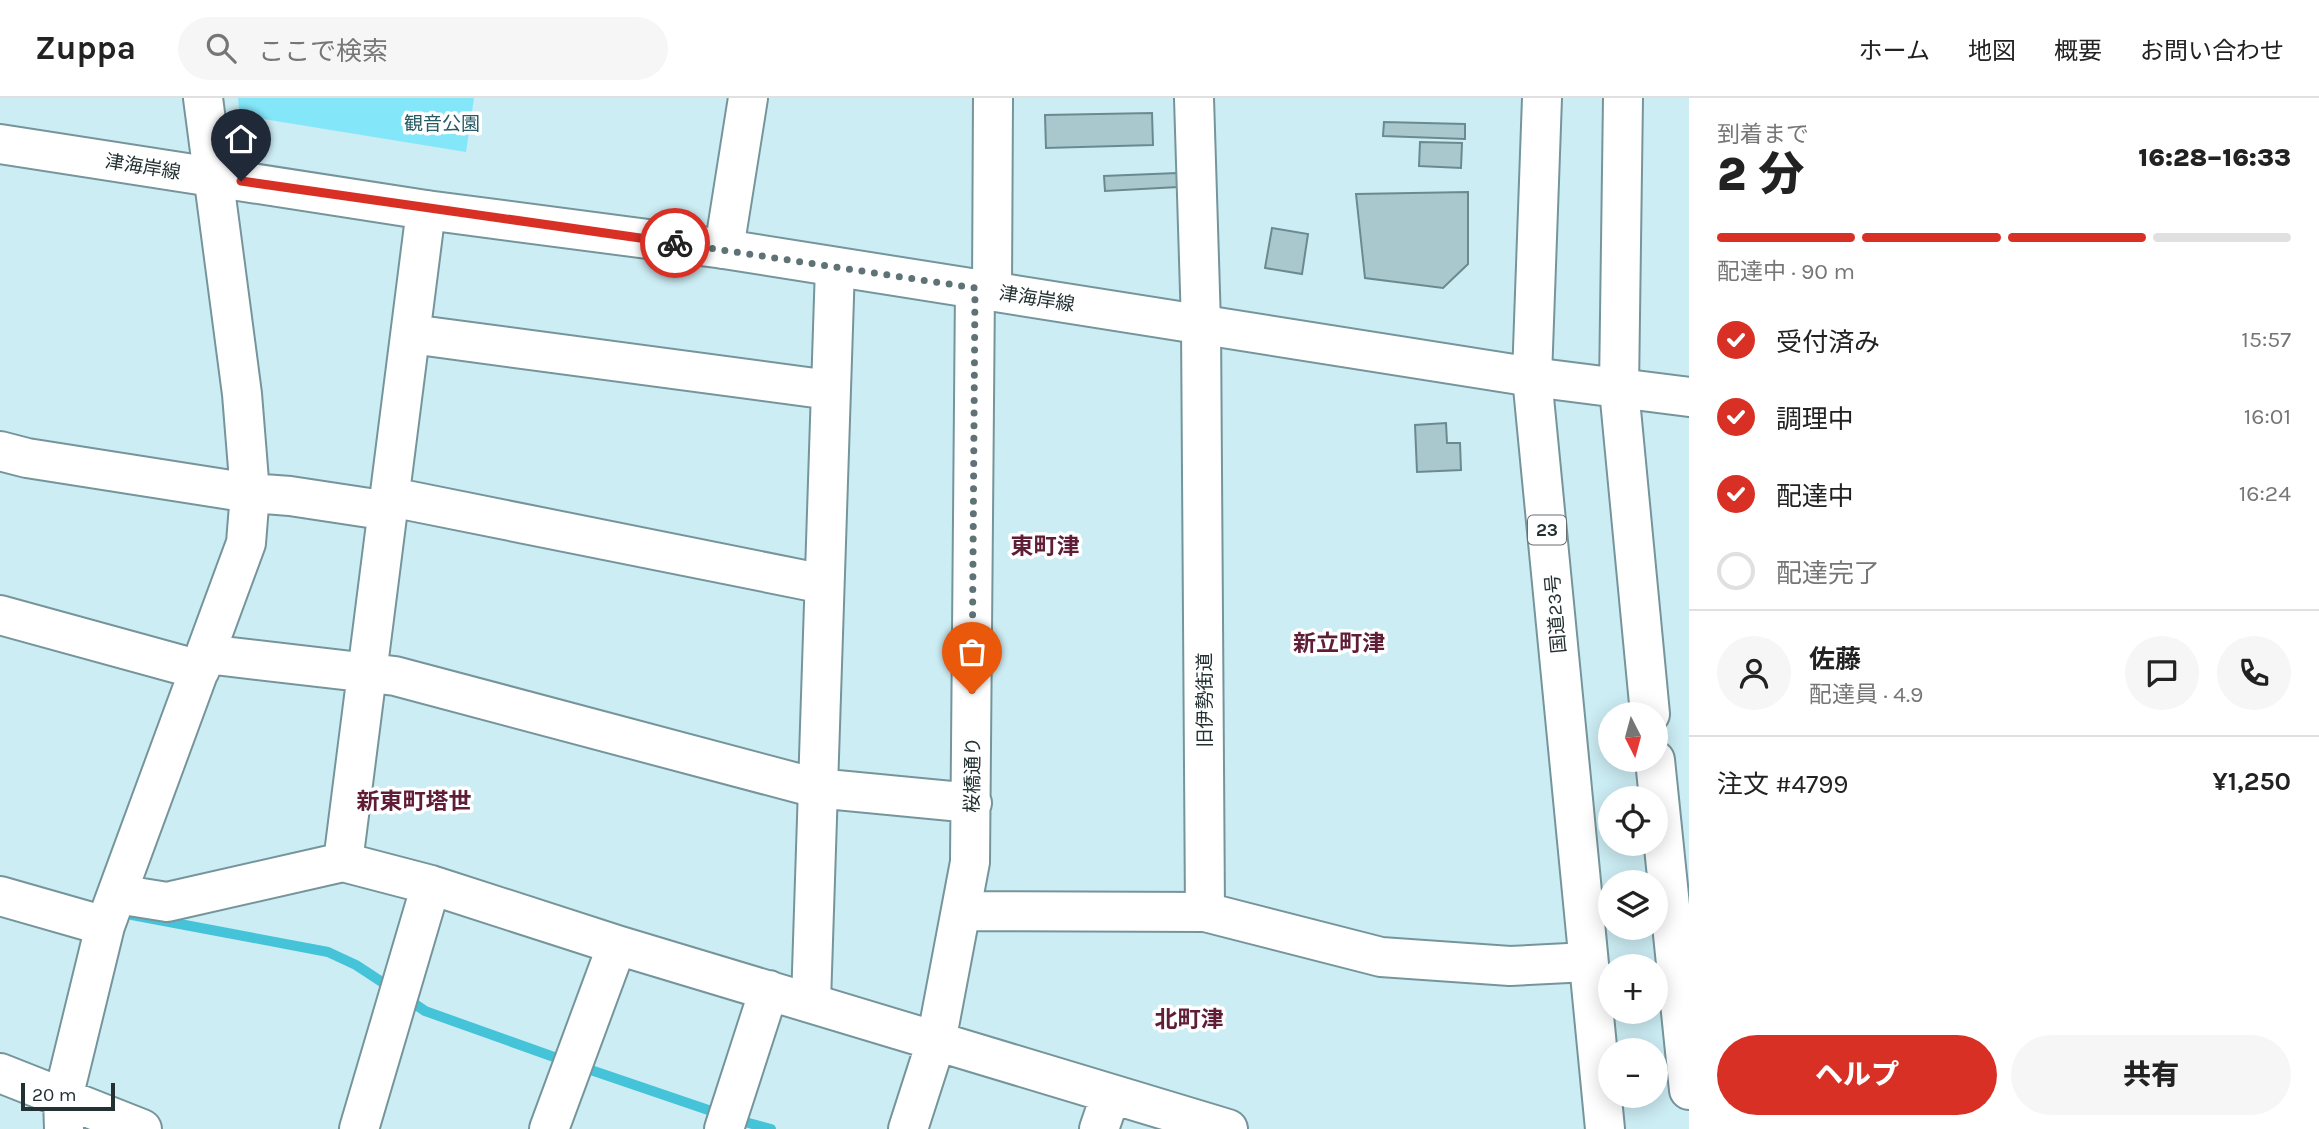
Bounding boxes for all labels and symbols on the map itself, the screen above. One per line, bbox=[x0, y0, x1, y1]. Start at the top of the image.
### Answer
pin bbox=[211, 109, 271, 181]
park label: 観音公園 bbox=[404, 113, 480, 135]
street label: 津海岸線 bbox=[104, 150, 182, 184]
courier bbox=[640, 208, 710, 278]
street label: 津海岸線 bbox=[998, 282, 1076, 316]
road number: 23 bbox=[1528, 516, 1566, 544]
district label: 東町津 bbox=[1011, 533, 1080, 560]
street label: 国道23号 bbox=[1542, 573, 1570, 654]
pin bbox=[942, 622, 1002, 694]
district label: 新立町津 bbox=[1293, 630, 1385, 657]
street label: 旧伊勢街道 bbox=[1194, 652, 1216, 748]
north arrow bbox=[1598, 702, 1668, 772]
street label: 桜橋通り bbox=[961, 737, 985, 813]
district label: 新東町塔世 bbox=[357, 788, 472, 815]
district label: 北町津 bbox=[1155, 1006, 1224, 1033]
scale bar bbox=[21, 1080, 116, 1112]

